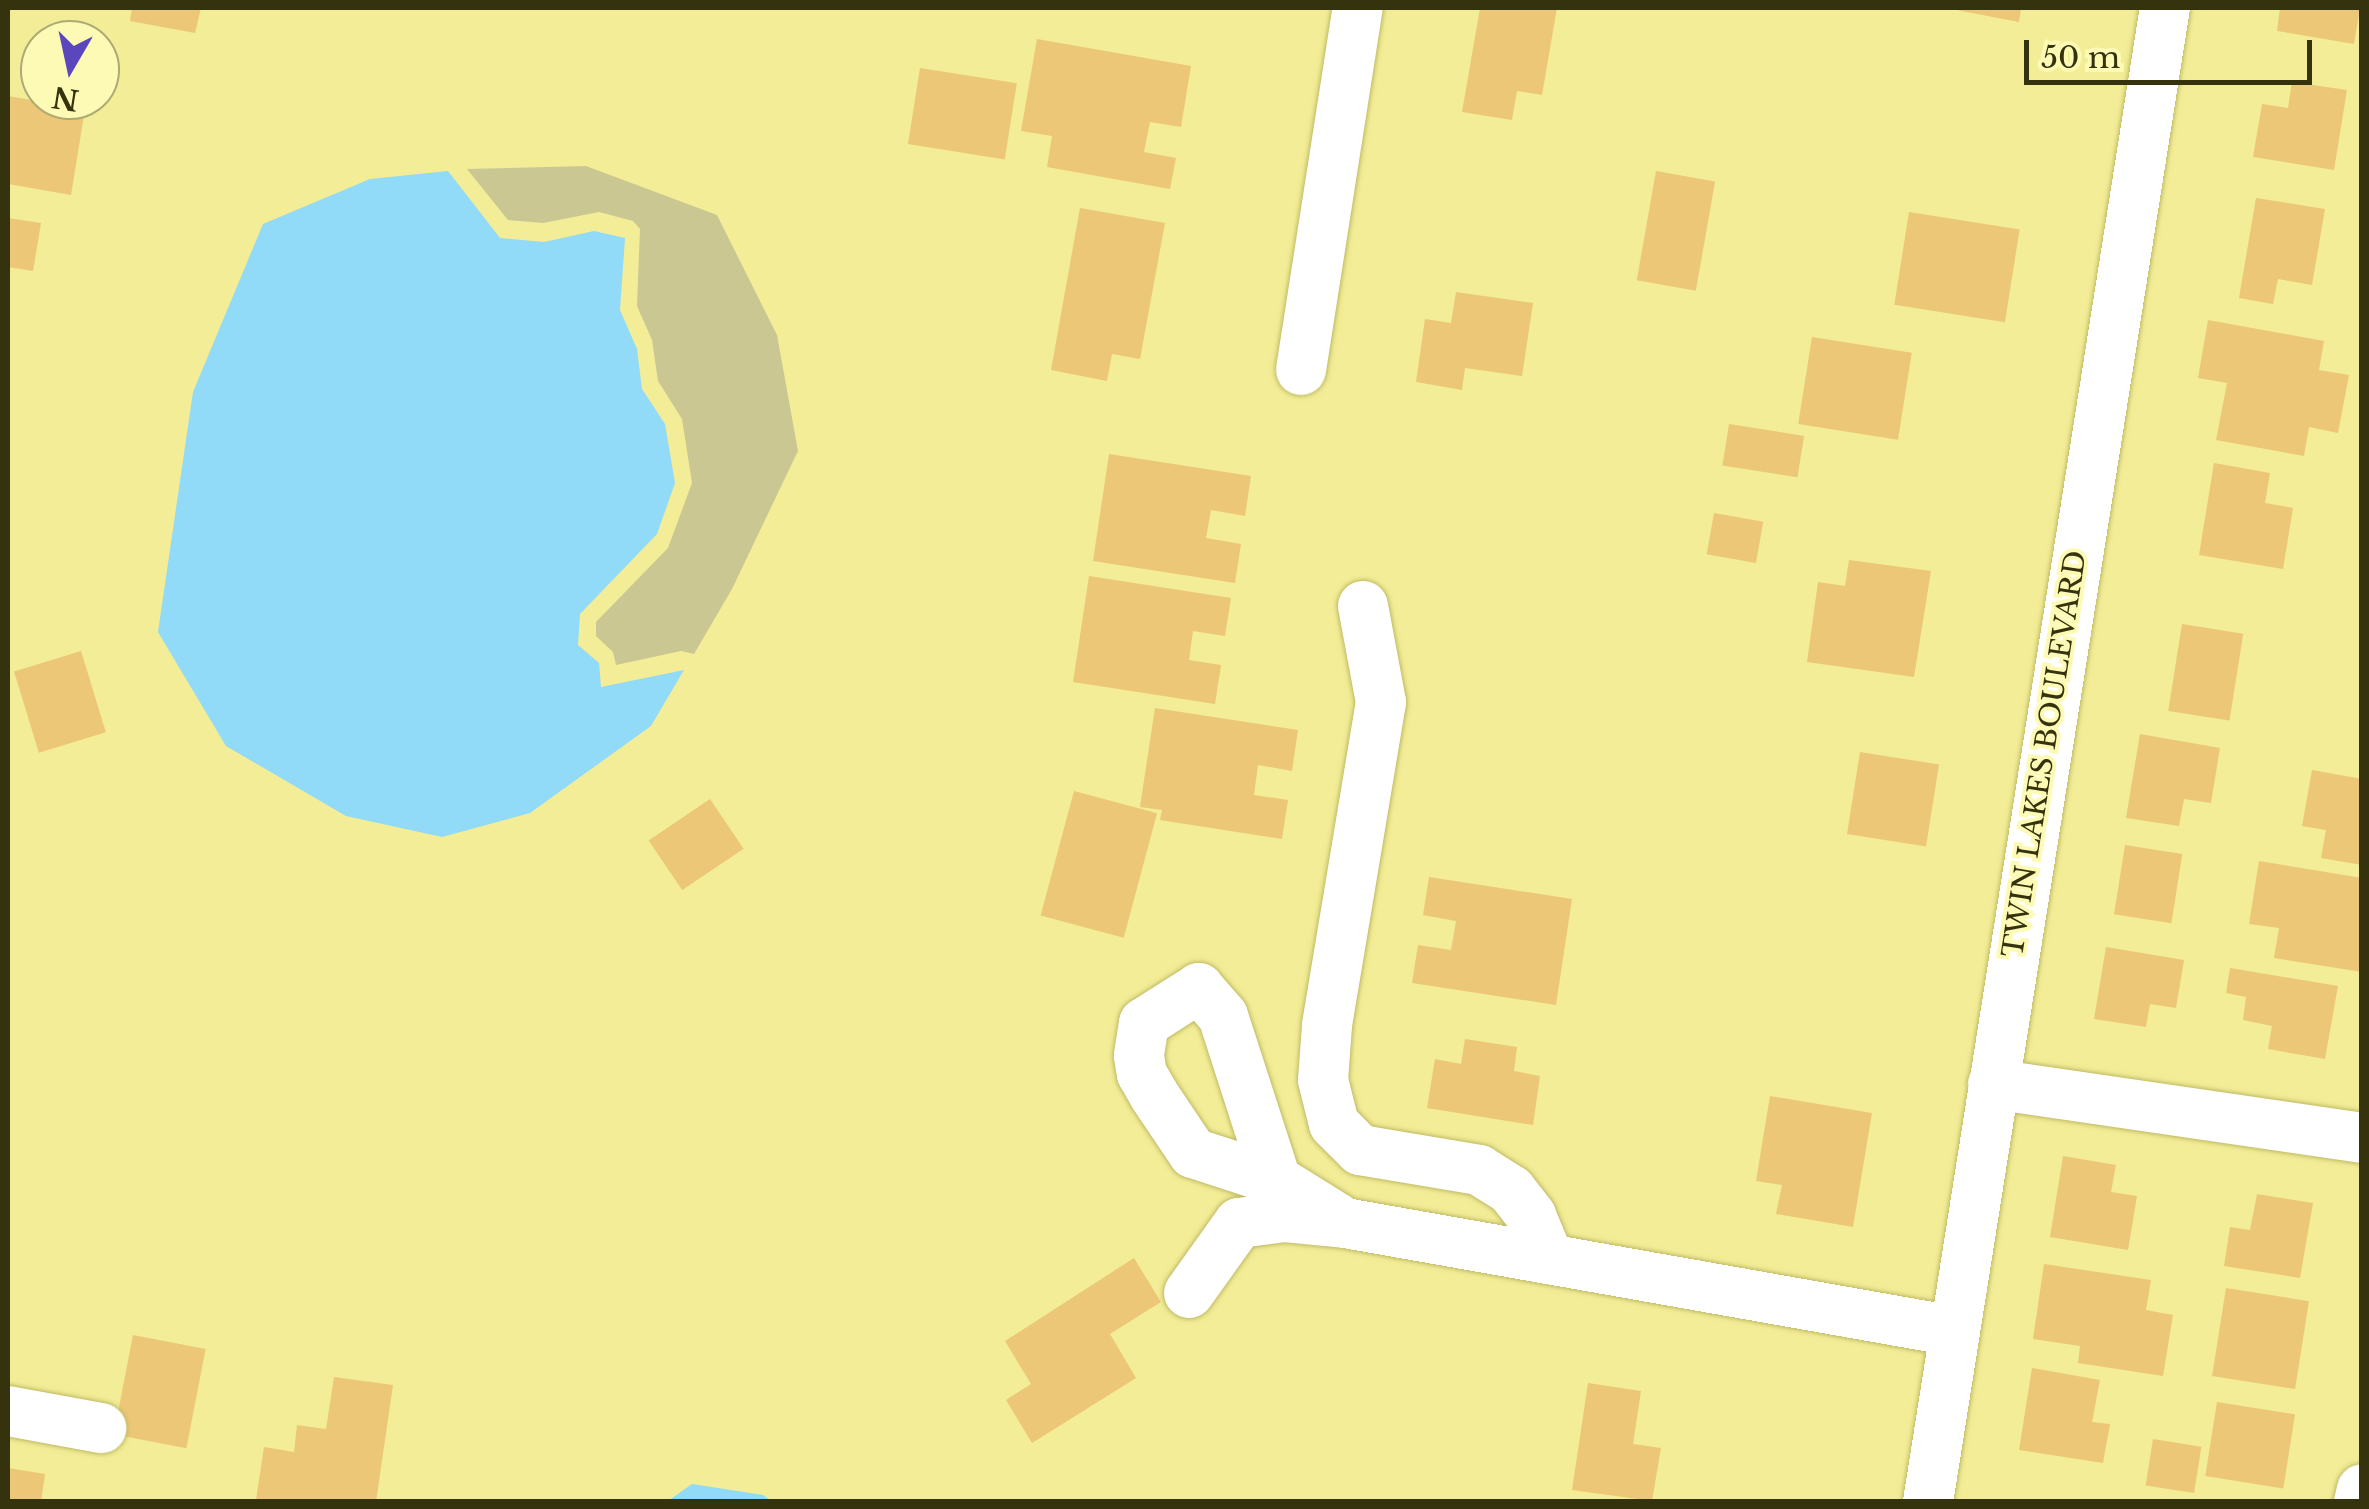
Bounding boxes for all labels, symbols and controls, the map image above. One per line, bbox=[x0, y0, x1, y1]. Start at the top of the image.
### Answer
north arrow bbox=[20, 20, 120, 120]
scale bar bbox=[2029, 20, 2316, 82]
text: 50 m bbox=[2041, 39, 2120, 76]
text: N bbox=[50, 79, 81, 117]
street label: TWIN LAKES BOULEVARD bbox=[1996, 548, 2094, 960]

